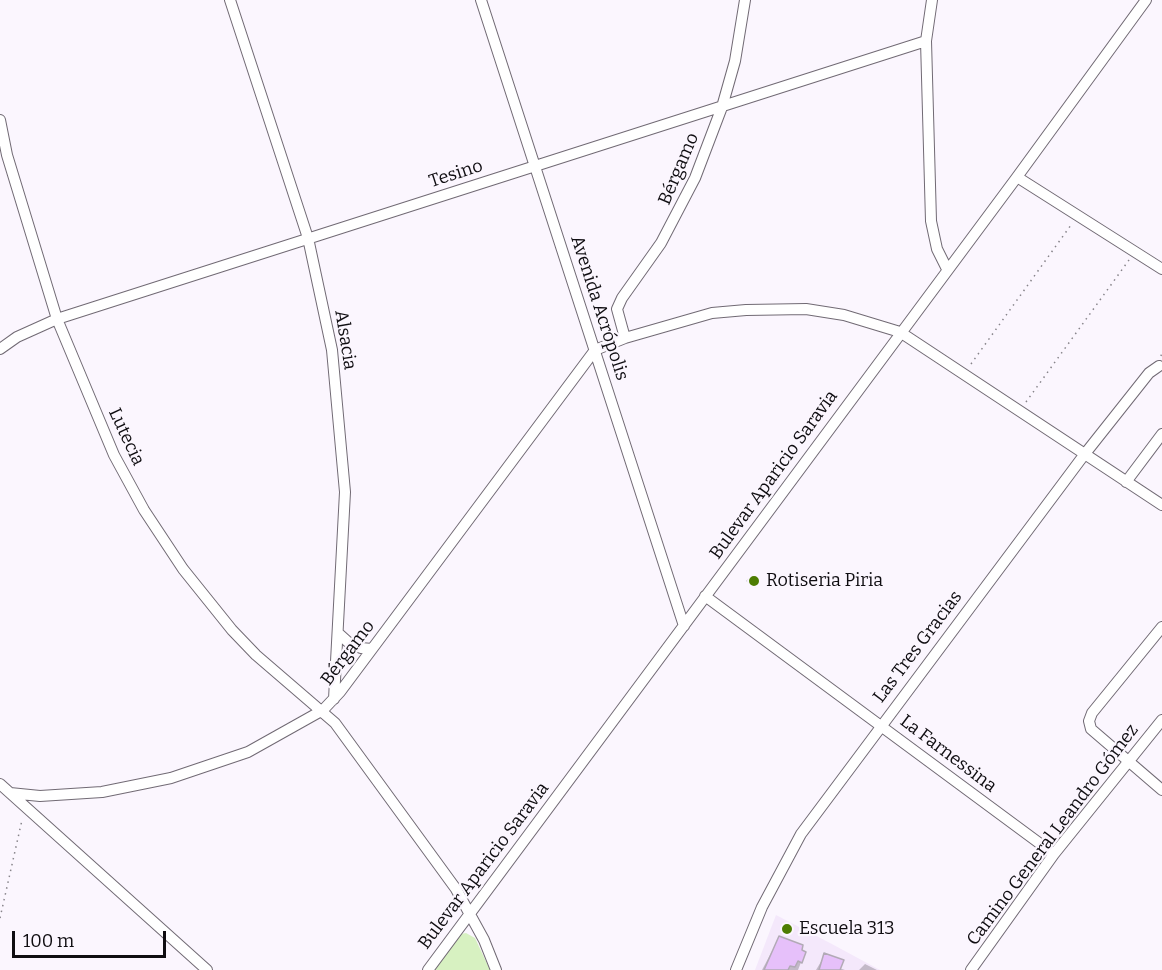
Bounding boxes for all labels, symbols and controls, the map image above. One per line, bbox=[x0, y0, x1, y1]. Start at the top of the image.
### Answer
street label: Bérgamo bbox=[654, 130, 704, 208]
street label: Tesino bbox=[426, 155, 486, 193]
street label: Avenida Acrópolis bbox=[565, 233, 633, 383]
street label: Alsacia bbox=[330, 309, 360, 371]
street label: Bulevar Aparicio Saravia bbox=[705, 386, 843, 564]
street label: Lutecia bbox=[103, 405, 149, 469]
place label: Rotiseria Piria bbox=[766, 570, 883, 592]
marker: Rotiseria Piria bbox=[747, 574, 761, 588]
street label: Las Tres Gracias bbox=[869, 587, 967, 707]
street label: Bérgamo bbox=[316, 616, 380, 690]
street label: La Farnessina bbox=[895, 711, 1001, 797]
street label: Camino General Leandro Gómez bbox=[963, 720, 1143, 950]
street label: Bulevar Aparicio Saravia bbox=[414, 778, 554, 954]
place label: Escuela 313 bbox=[799, 918, 895, 940]
scale bar bbox=[15, 919, 170, 957]
marker: Escuela 313 bbox=[780, 922, 794, 936]
text: 100 m bbox=[23, 930, 74, 952]

